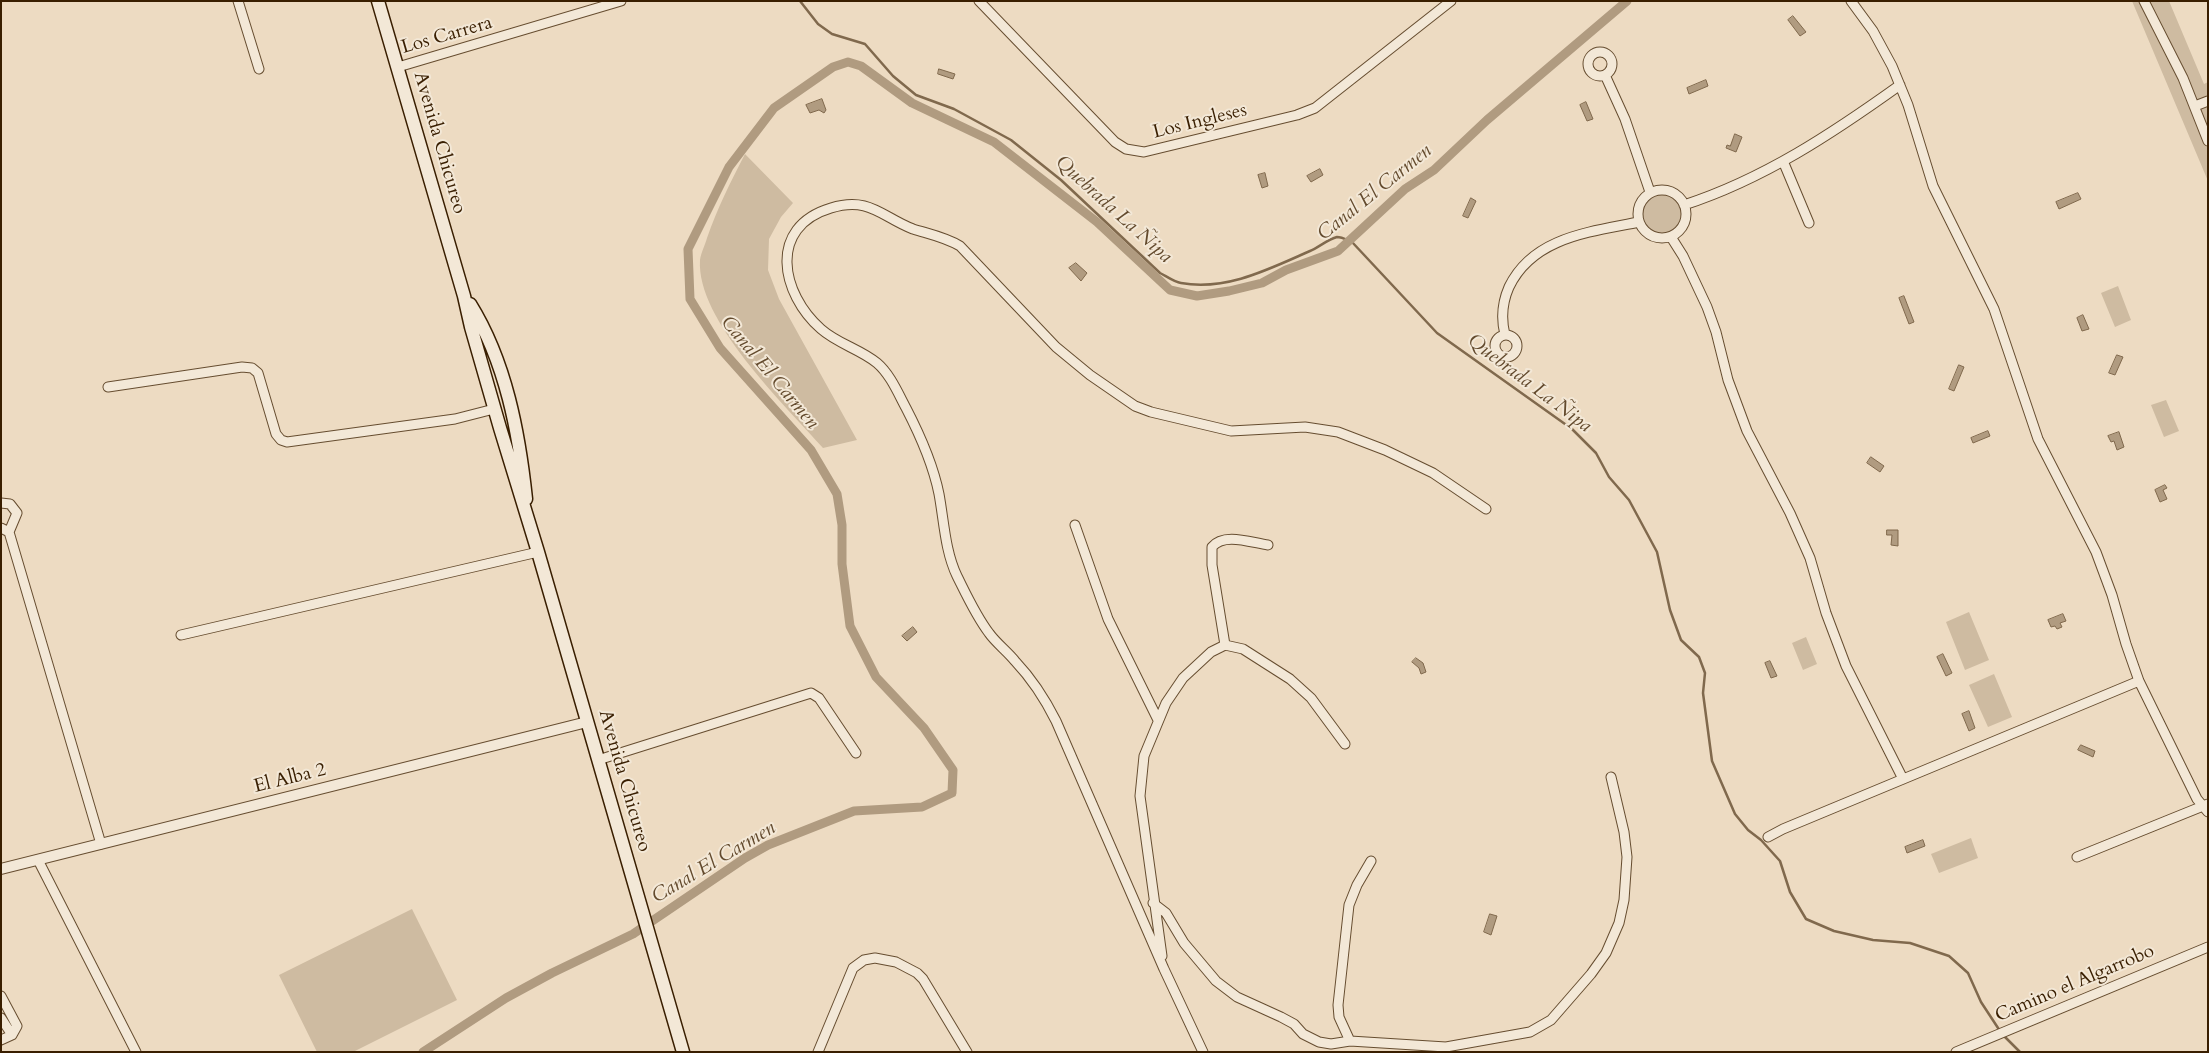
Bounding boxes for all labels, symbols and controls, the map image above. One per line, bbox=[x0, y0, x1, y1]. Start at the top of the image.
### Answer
street label: Los Carrera bbox=[399, 12, 495, 60]
street label: Avenida Chicureo bbox=[408, 69, 470, 217]
street label: Los Ingleses bbox=[1151, 99, 1249, 145]
water label: Canal El Carmen bbox=[1313, 140, 1437, 246]
water label: Quebrada La Ñipa bbox=[1049, 151, 1177, 269]
water label: Canal El Carmen bbox=[715, 312, 823, 434]
water label: Quebrada La Ñipa bbox=[1462, 329, 1596, 439]
street label: Avenida Chicureo bbox=[593, 707, 655, 855]
street label: El Alba 2 bbox=[252, 759, 328, 799]
water label: Canal El Carmen bbox=[648, 817, 780, 909]
street label: Camino el Algarrobo bbox=[1992, 940, 2158, 1028]

